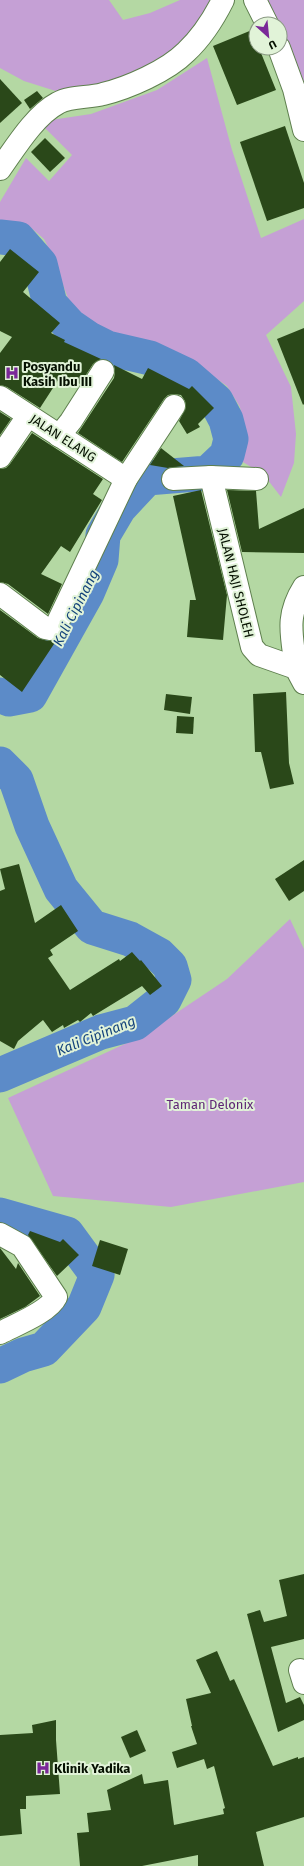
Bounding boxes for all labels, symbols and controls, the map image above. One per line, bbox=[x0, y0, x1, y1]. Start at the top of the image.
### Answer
north arrow bbox=[248, 16, 288, 56]
text: U bbox=[266, 37, 278, 52]
place label: Posyandu Kasih Ibu III bbox=[23, 359, 92, 389]
hospital icon: Posyandu Kasih Ibu III bbox=[4, 365, 20, 381]
street label: JALAN ELANG bbox=[27, 411, 99, 465]
street label: JALAN HAJI SHOLEH bbox=[215, 527, 257, 639]
water label: Kali Cipinang bbox=[49, 567, 103, 649]
water label: Kali Cipinang bbox=[54, 1012, 138, 1060]
park label: Taman Delonix bbox=[167, 1097, 254, 1112]
hospital icon: Klinik Yadika bbox=[35, 1760, 51, 1776]
place label: Klinik Yadika bbox=[54, 1761, 130, 1776]

